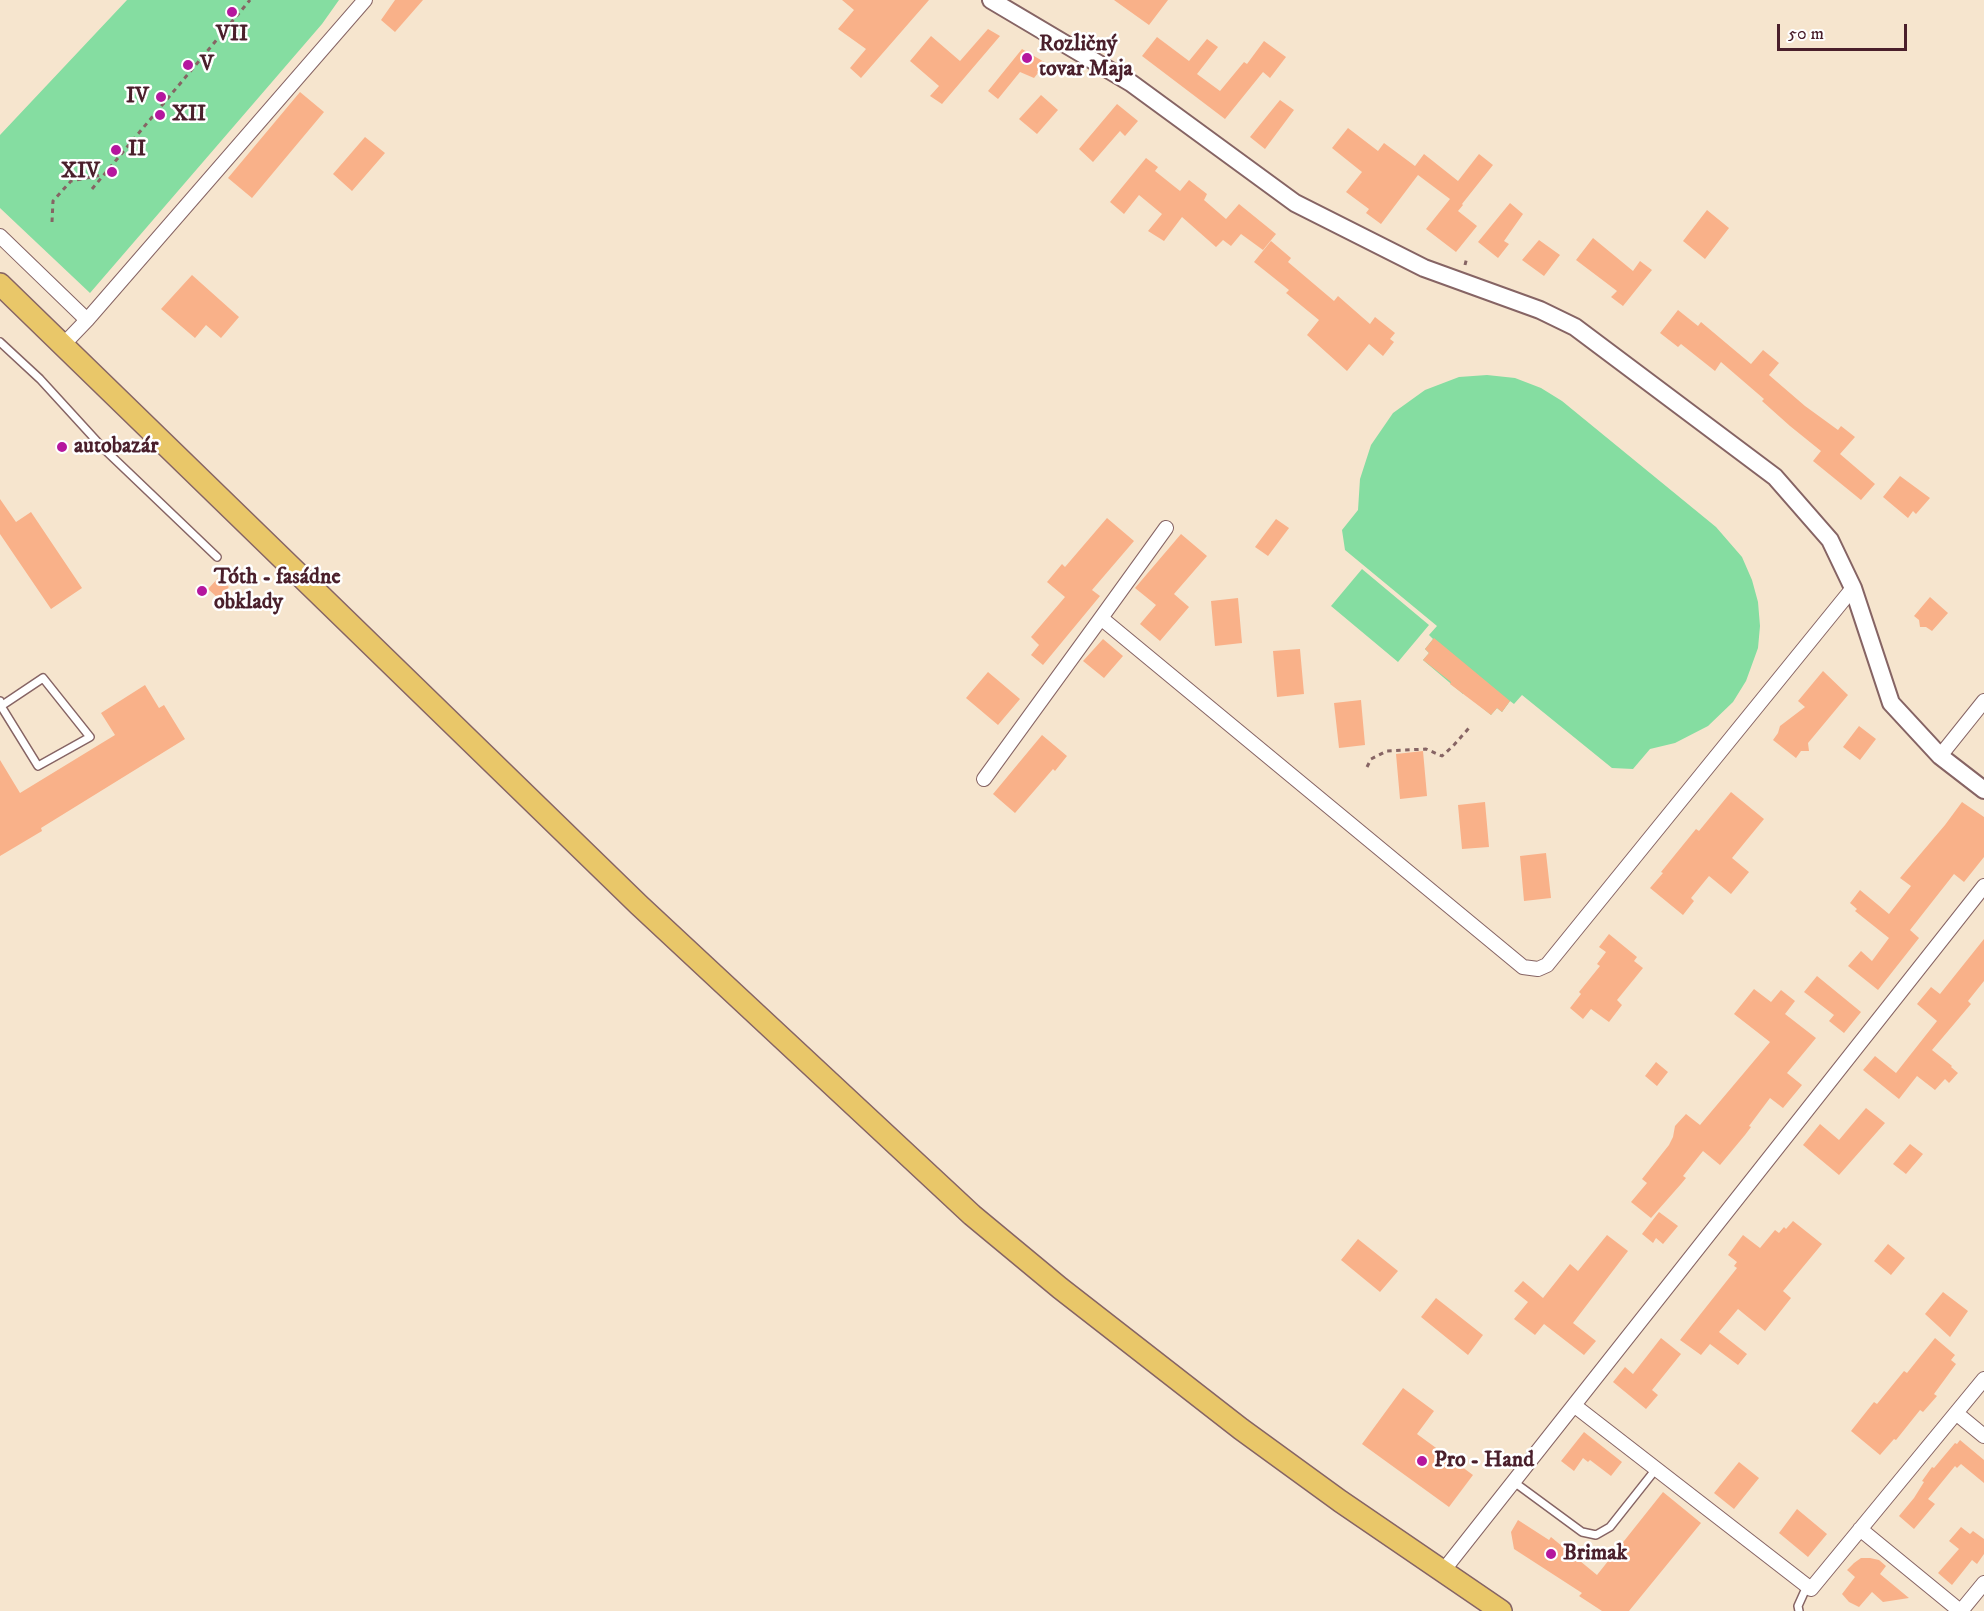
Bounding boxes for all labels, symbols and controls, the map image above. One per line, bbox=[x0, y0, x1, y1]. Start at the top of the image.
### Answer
marker: VII bbox=[225, 5, 239, 19]
scale bar bbox=[1780, 12, 1910, 50]
place label: VII bbox=[216, 22, 248, 48]
text: 50 m bbox=[1788, 23, 1824, 45]
place label: Rozličný tovar Maja bbox=[1039, 32, 1133, 84]
marker: Rozličný tovar Maja bbox=[1020, 51, 1034, 65]
place label: V bbox=[200, 52, 214, 78]
marker: V bbox=[181, 58, 195, 72]
place label: IV bbox=[126, 84, 149, 110]
marker: IV bbox=[154, 90, 168, 104]
place label: XII bbox=[172, 102, 206, 128]
marker: XII bbox=[153, 108, 167, 122]
place label: II bbox=[128, 137, 146, 163]
marker: II bbox=[109, 143, 123, 157]
place label: XIV bbox=[61, 159, 100, 185]
marker: XIV bbox=[105, 165, 119, 179]
place label: autobazár bbox=[74, 434, 158, 460]
marker: autobazár bbox=[55, 440, 69, 454]
place label: Tóth - fasádne obklady bbox=[214, 565, 341, 616]
marker: Tóth - fasádne obklady bbox=[195, 584, 209, 598]
place label: Pro - Hand bbox=[1434, 1448, 1534, 1474]
marker: Pro - Hand bbox=[1415, 1454, 1429, 1468]
place label: Brimak bbox=[1563, 1541, 1627, 1567]
marker: Brimak bbox=[1544, 1547, 1558, 1561]

